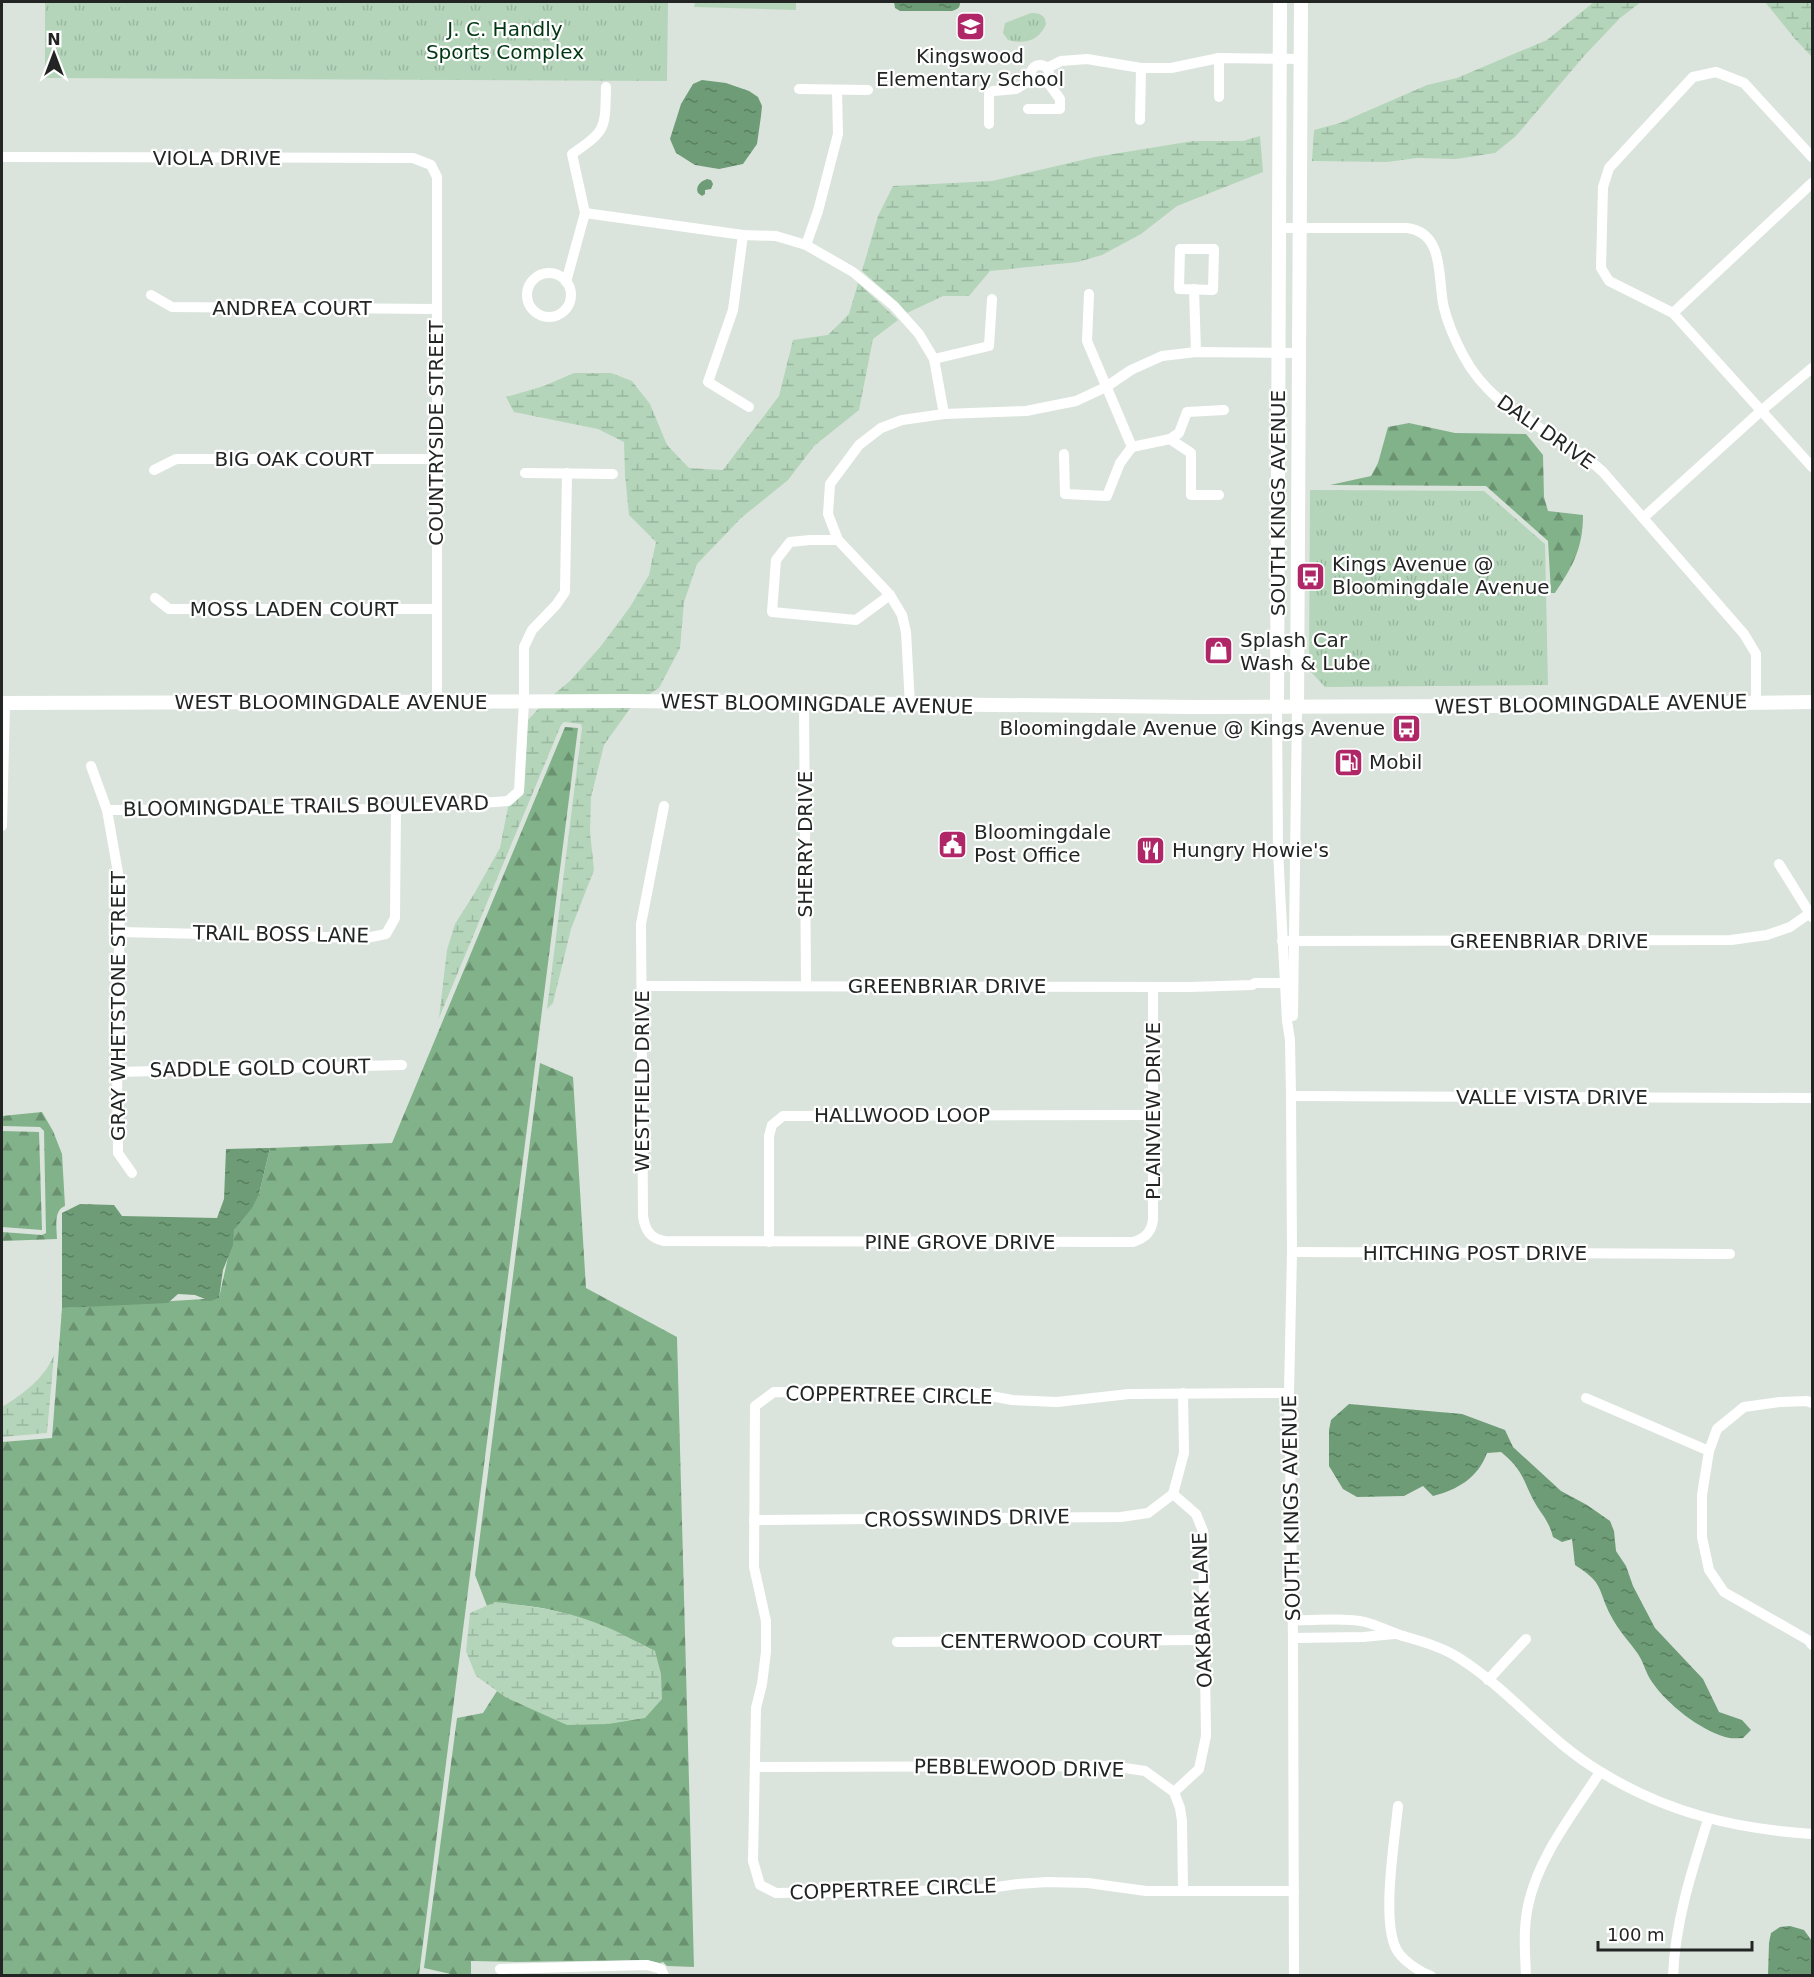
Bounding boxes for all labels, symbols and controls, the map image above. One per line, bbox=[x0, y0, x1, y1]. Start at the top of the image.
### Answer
school or university icon: Kingswood Elementary School bbox=[954, 10, 986, 42]
park label: J. C. Handly Sports Complex bbox=[426, 17, 584, 64]
north arrow bbox=[24, 24, 84, 84]
text: N bbox=[47, 30, 61, 49]
place label: Kingswood Elementary School bbox=[876, 44, 1064, 91]
street label: VIOLA DRIVE bbox=[153, 146, 281, 170]
street label: ANDREA COURT bbox=[212, 296, 373, 320]
street label: COUNTRYSIDE STREET bbox=[424, 319, 448, 546]
street label: SOUTH KINGS AVENUE bbox=[1266, 390, 1290, 616]
street label: DALI DRIVE bbox=[1493, 390, 1599, 474]
street label: BIG OAK COURT bbox=[214, 447, 374, 471]
place label: Kings Avenue @ Bloomingdale Avenue bbox=[1332, 552, 1550, 599]
bus stop icon: Kings Avenue @ Bloomingdale Avenue bbox=[1295, 560, 1327, 592]
street label: MOSS LADEN COURT bbox=[190, 597, 399, 621]
place label: Splash Car Wash & Lube bbox=[1240, 628, 1371, 675]
shop icon: Splash Car Wash & Lube bbox=[1203, 635, 1235, 667]
street label: WEST BLOOMINGDALE AVENUE bbox=[660, 689, 974, 719]
street label: WEST BLOOMINGDALE AVENUE bbox=[1434, 689, 1748, 719]
street label: WEST BLOOMINGDALE AVENUE bbox=[175, 690, 487, 714]
bus stop icon: Bloomingdale Avenue @ Kings Avenue bbox=[1390, 712, 1422, 744]
place label: Bloomingdale Avenue @ Kings Avenue bbox=[1000, 716, 1385, 740]
fuel station icon: Mobil bbox=[1332, 746, 1364, 778]
place label: Mobil bbox=[1369, 750, 1422, 774]
street label: SHERRY DRIVE bbox=[793, 771, 817, 917]
street label: BLOOMINGDALE TRAILS BOULEVARD bbox=[123, 791, 489, 821]
place label: Bloomingdale Post Office bbox=[974, 820, 1111, 867]
public building icon: Bloomingdale Post Office bbox=[937, 828, 969, 860]
restaurant icon: Hungry Howie's bbox=[1135, 834, 1167, 866]
place label: Hungry Howie's bbox=[1172, 838, 1329, 862]
street label: GRAY WHETSTONE STREET bbox=[106, 870, 130, 1141]
street label: TRAIL BOSS LANE bbox=[192, 920, 369, 948]
street label: GREENBRIAR DRIVE bbox=[1450, 929, 1648, 953]
street label: GREENBRIAR DRIVE bbox=[848, 974, 1046, 998]
street label: WESTFIELD DRIVE bbox=[630, 990, 654, 1172]
street label: PLAINVIEW DRIVE bbox=[1141, 1022, 1165, 1200]
street label: SADDLE GOLD COURT bbox=[149, 1054, 371, 1082]
street label: VALLE VISTA DRIVE bbox=[1456, 1085, 1648, 1109]
street label: HALLWOOD LOOP bbox=[814, 1103, 990, 1127]
street label: PINE GROVE DRIVE bbox=[865, 1230, 1055, 1254]
street label: HITCHING POST DRIVE bbox=[1363, 1241, 1587, 1265]
street label: COPPERTREE CIRCLE bbox=[785, 1381, 993, 1409]
street label: SOUTH KINGS AVENUE bbox=[1277, 1395, 1305, 1621]
street label: CROSSWINDS DRIVE bbox=[864, 1504, 1070, 1532]
street label: OAKBARK LANE bbox=[1187, 1532, 1217, 1688]
street label: CENTERWOOD COURT bbox=[940, 1629, 1163, 1653]
street label: PEBBLEWOOD DRIVE bbox=[914, 1754, 1124, 1782]
street label: COPPERTREE CIRCLE bbox=[789, 1873, 997, 1905]
scale bar bbox=[1598, 1914, 1752, 1952]
text: 100 m bbox=[1607, 1924, 1665, 1945]

